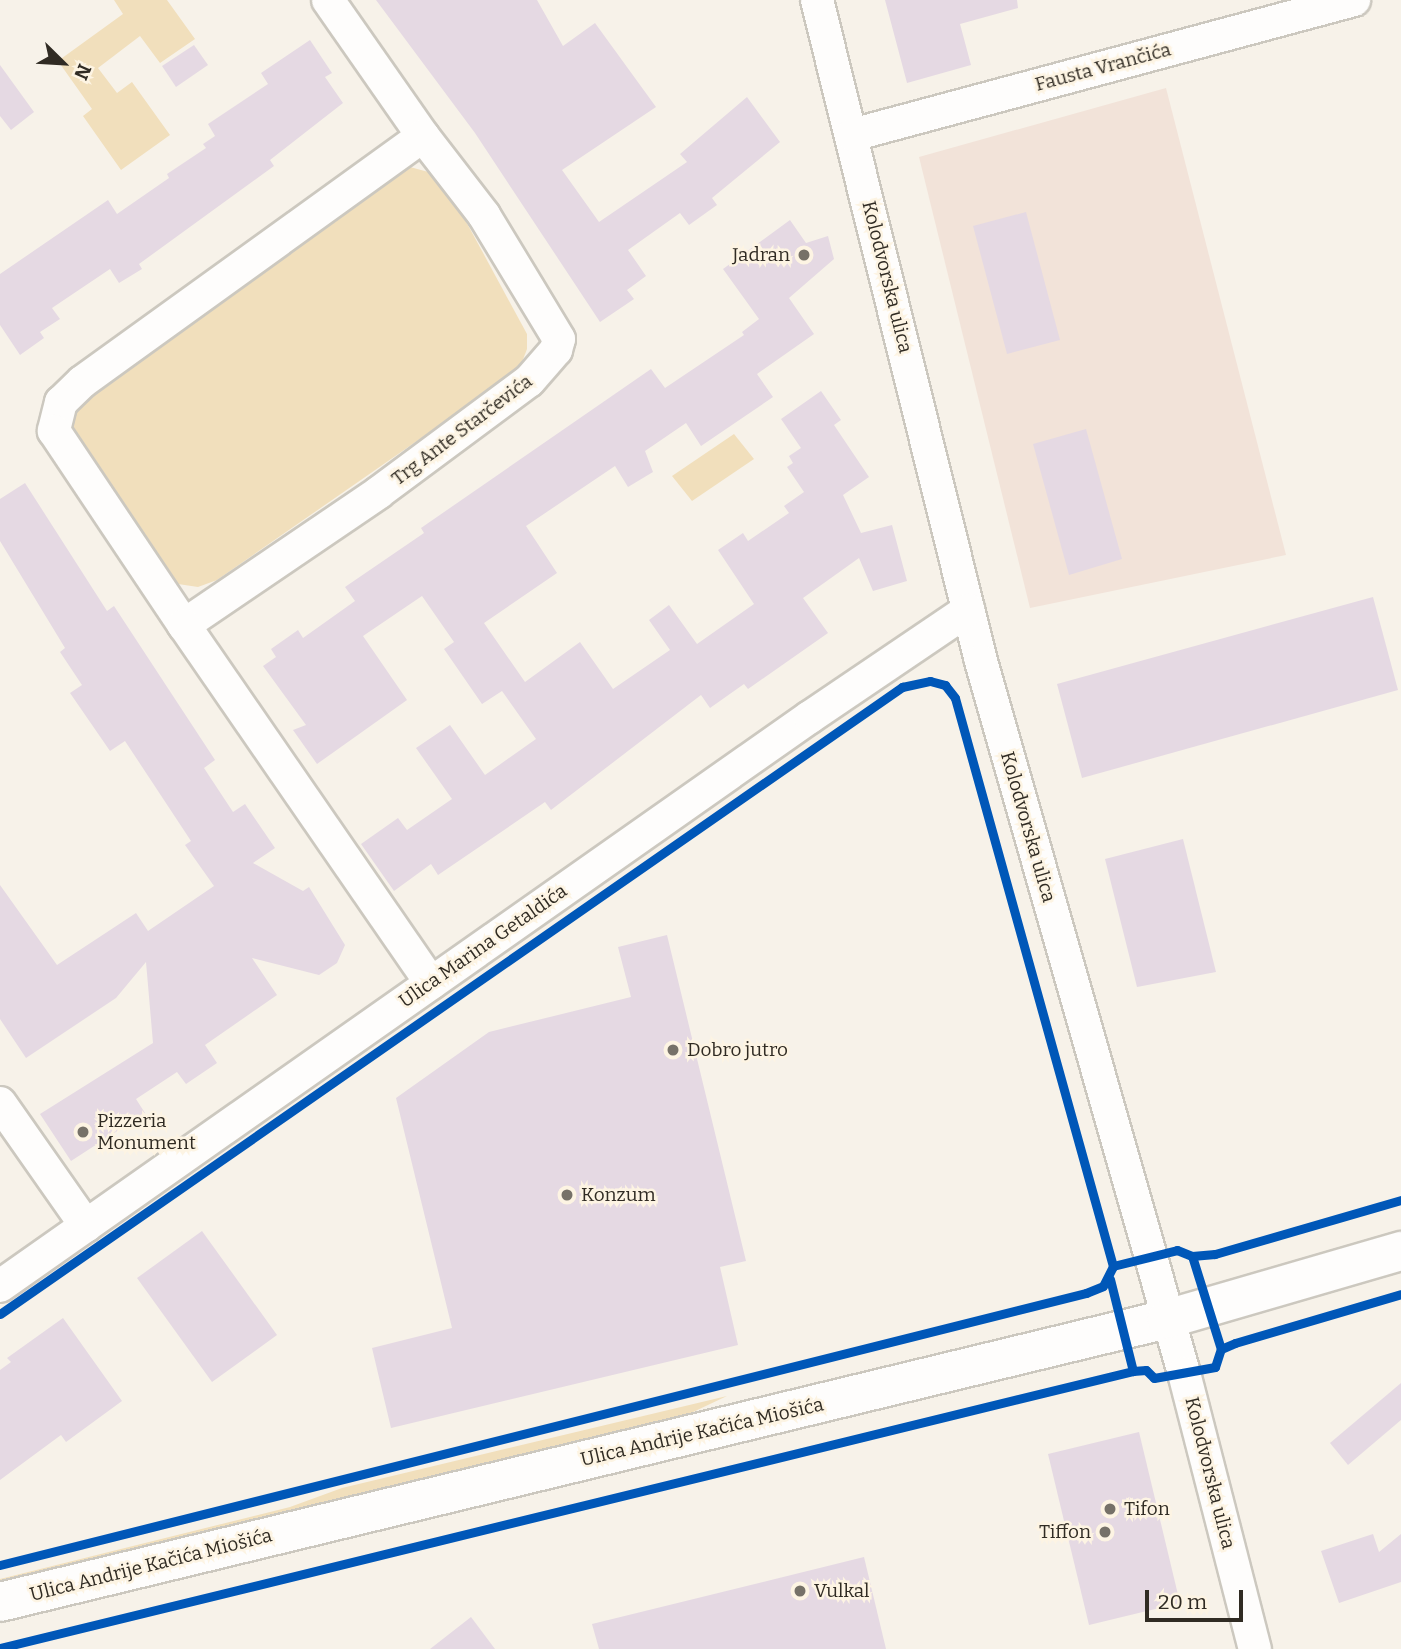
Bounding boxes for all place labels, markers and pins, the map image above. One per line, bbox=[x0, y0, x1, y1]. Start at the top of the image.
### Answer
place label: Jadran bbox=[732, 244, 790, 266]
marker: Jadran bbox=[796, 247, 812, 263]
place label: Dobro jutro bbox=[687, 1039, 788, 1061]
marker: Dobro jutro bbox=[665, 1042, 681, 1058]
place label: Pizzeria Monument bbox=[97, 1110, 196, 1154]
marker: Pizzeria Monument bbox=[75, 1124, 91, 1140]
place label: Konzum bbox=[581, 1184, 656, 1206]
marker: Konzum bbox=[559, 1187, 575, 1203]
place label: Tifon bbox=[1124, 1498, 1170, 1520]
marker: Tifon bbox=[1102, 1501, 1118, 1517]
place label: Tiffon bbox=[1039, 1521, 1091, 1543]
marker: Tiffon bbox=[1097, 1524, 1113, 1540]
place label: Vulkal bbox=[814, 1580, 870, 1602]
marker: Vulkal bbox=[792, 1583, 808, 1599]

